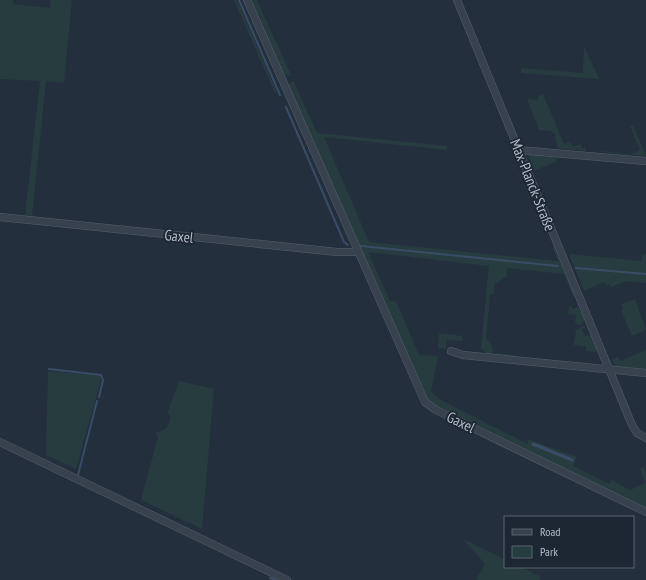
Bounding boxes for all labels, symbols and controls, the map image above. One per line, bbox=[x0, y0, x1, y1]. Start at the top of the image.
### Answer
street label: Max-Planck-Straße bbox=[506, 136, 560, 234]
street label: Gaxel bbox=[164, 225, 195, 247]
street label: Gaxel bbox=[444, 407, 479, 437]
legend bbox=[504, 516, 634, 568]
text: Road bbox=[540, 524, 560, 539]
text: Park bbox=[540, 544, 558, 559]

